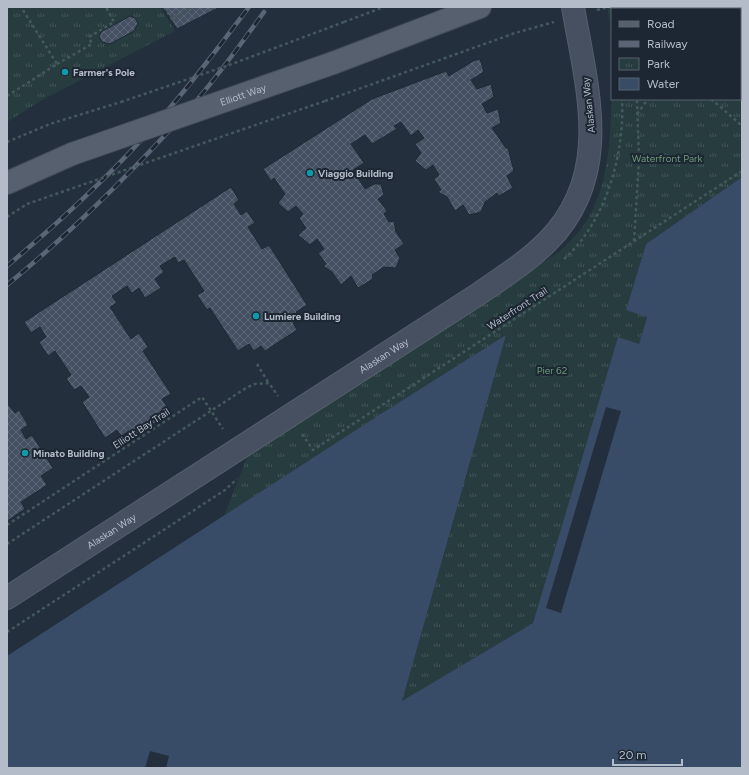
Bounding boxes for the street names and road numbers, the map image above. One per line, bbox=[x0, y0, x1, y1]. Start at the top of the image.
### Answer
street label: Alaskan Way bbox=[579, 76, 598, 134]
street label: Elliott Way bbox=[218, 81, 269, 109]
street label: Waterfront Trail bbox=[485, 284, 550, 333]
street label: Alaskan Way bbox=[357, 335, 412, 376]
street label: Elliott Bay Trail bbox=[110, 405, 172, 452]
street label: Alaskan Way bbox=[84, 510, 139, 552]

